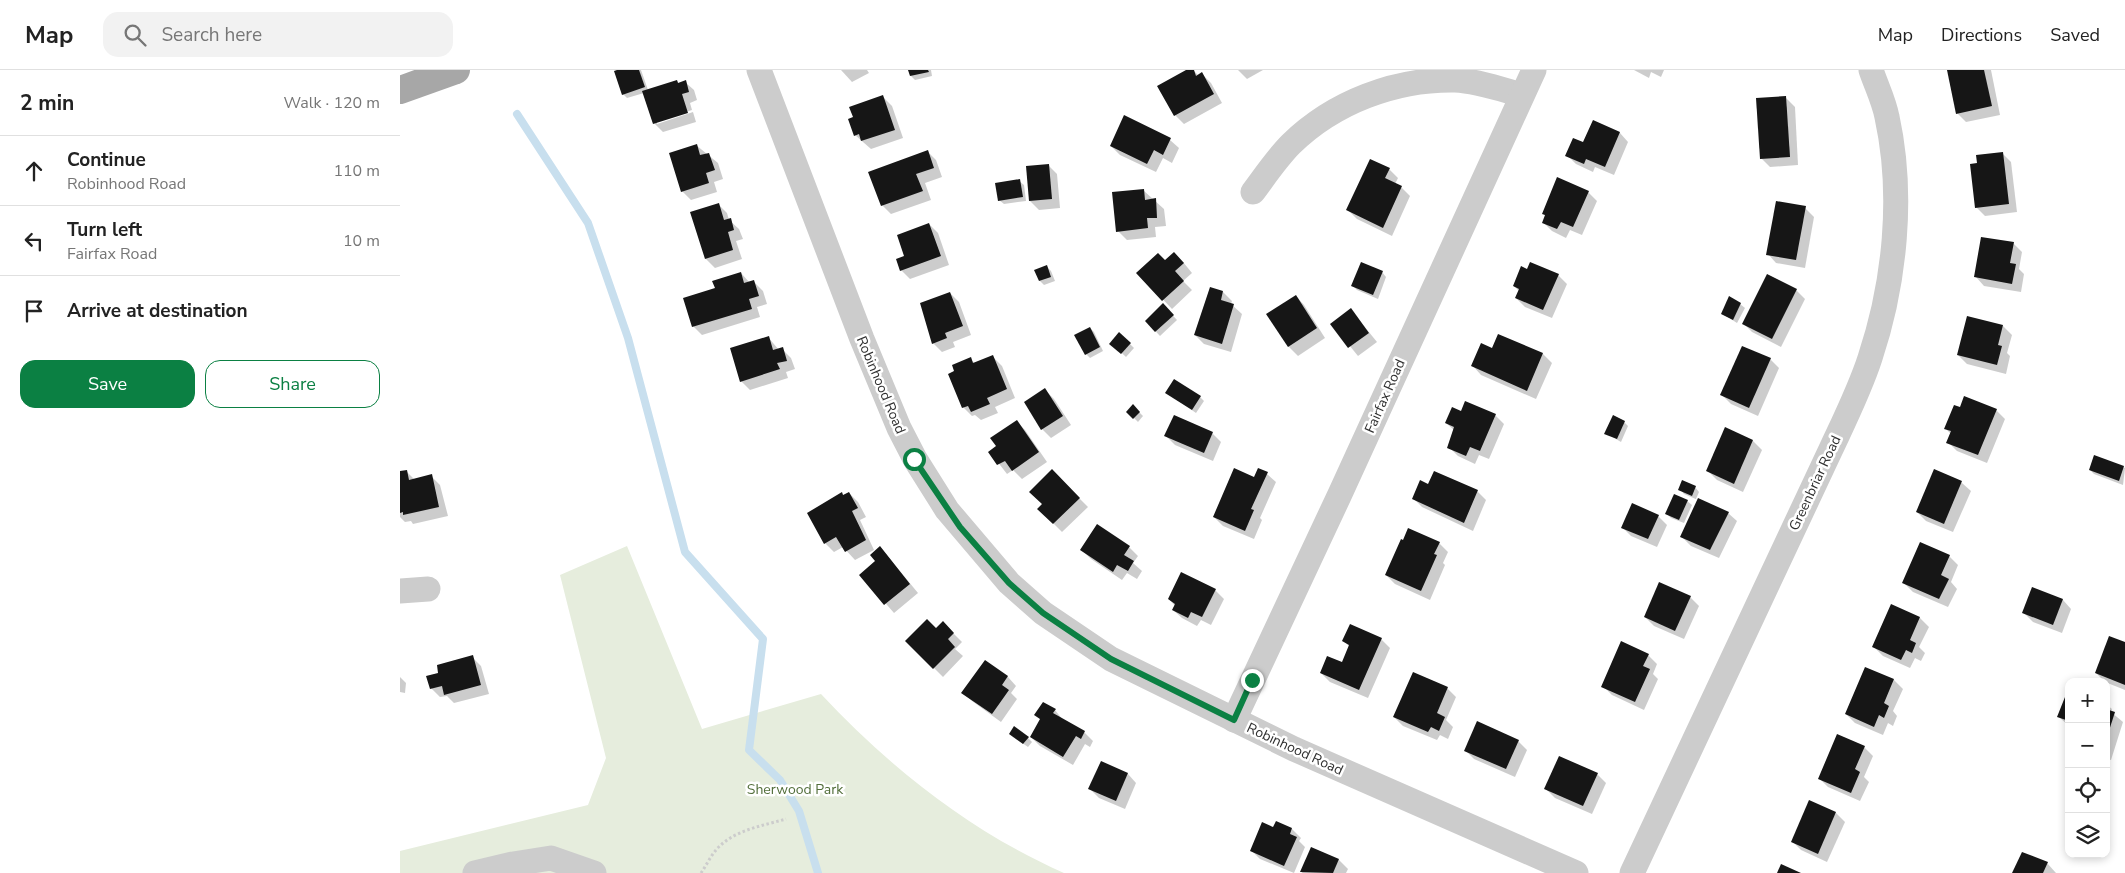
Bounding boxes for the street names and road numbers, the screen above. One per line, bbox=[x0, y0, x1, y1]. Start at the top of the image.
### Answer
street label: Robinhood Road bbox=[852, 333, 910, 437]
street label: Fairfax Road bbox=[1360, 356, 1410, 436]
street label: Greenbriar Road bbox=[1785, 432, 1845, 534]
street label: Robinhood Road bbox=[1244, 718, 1346, 780]

